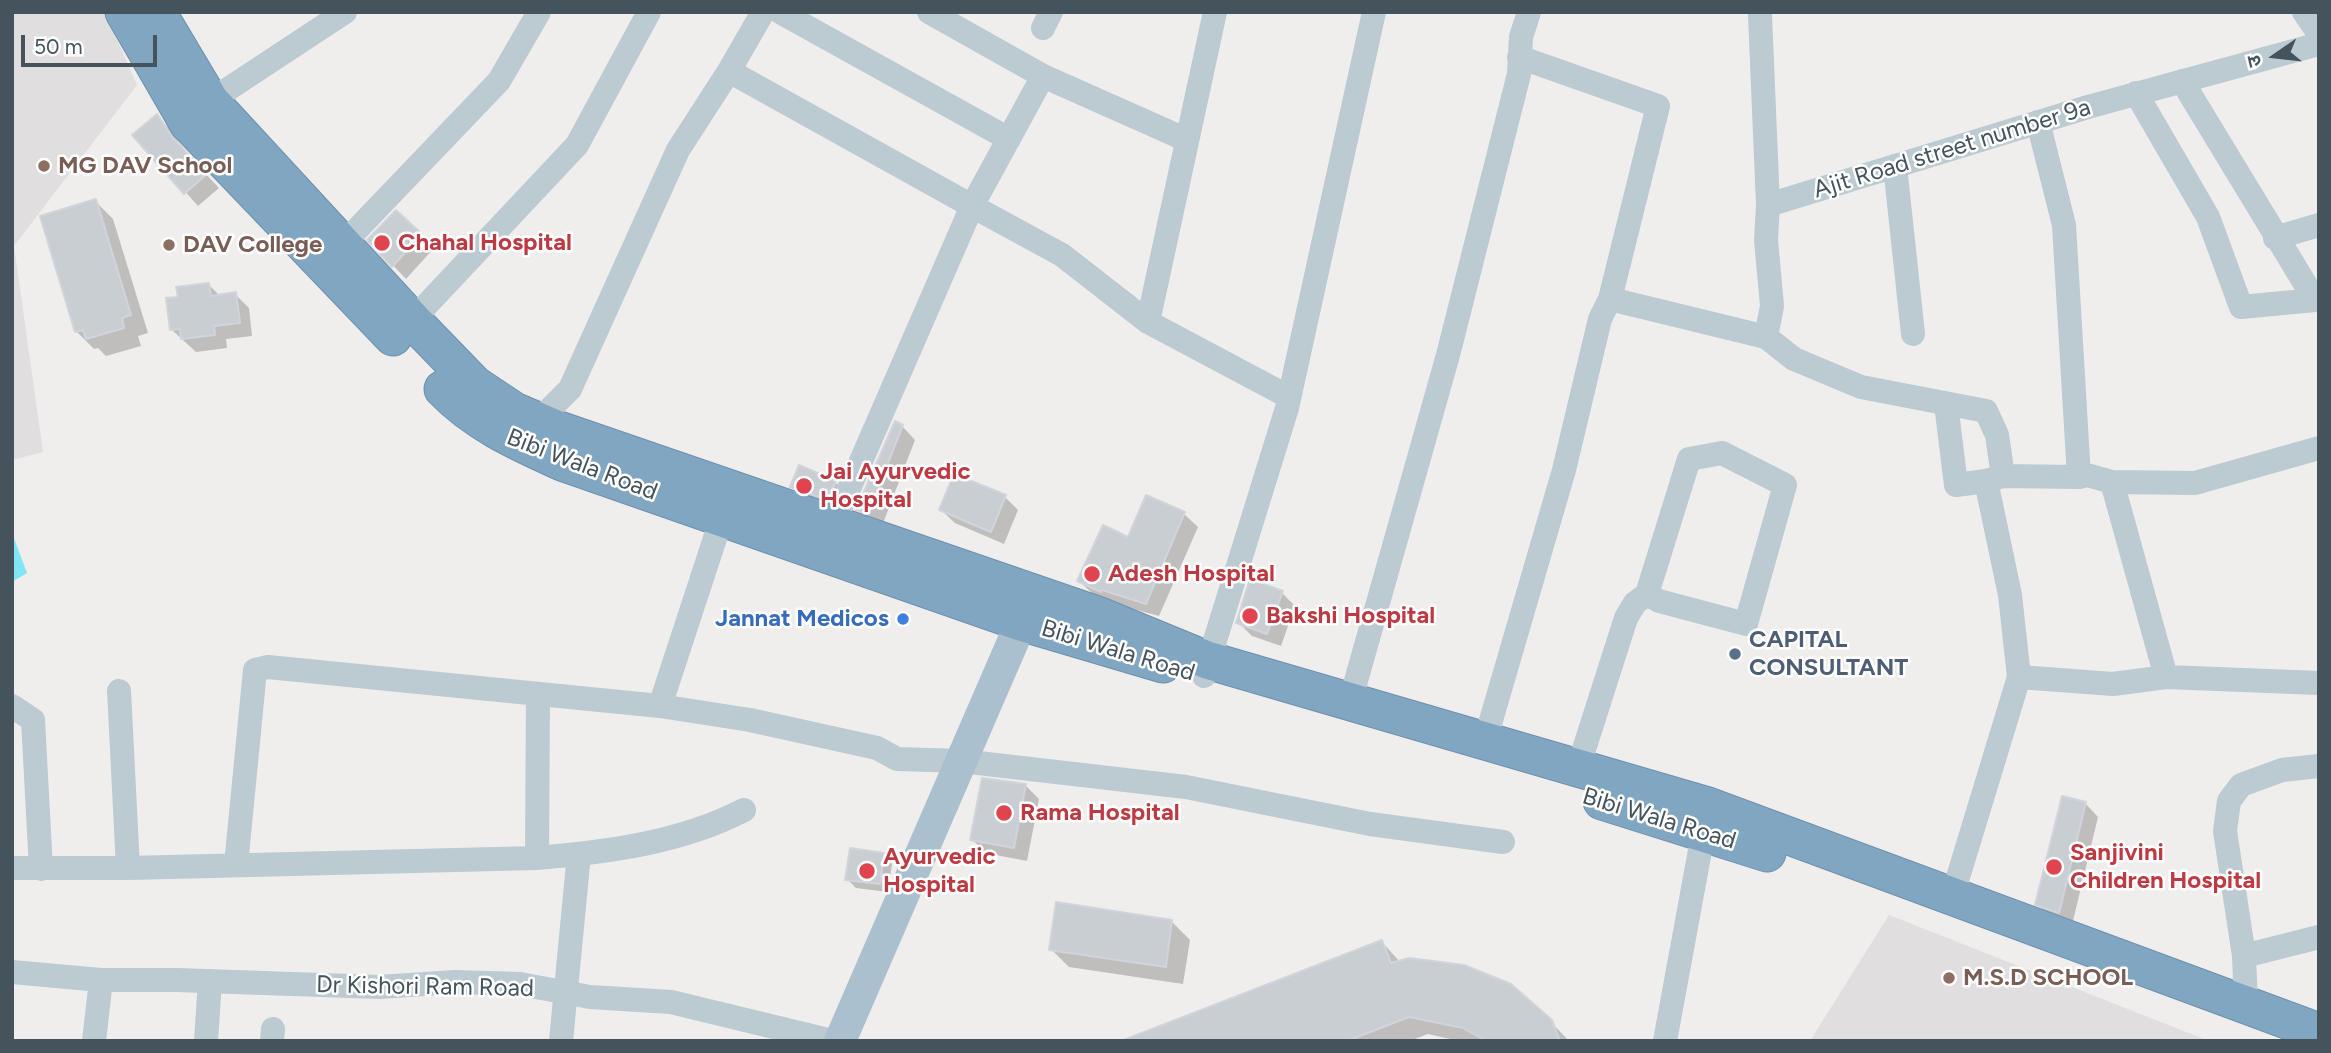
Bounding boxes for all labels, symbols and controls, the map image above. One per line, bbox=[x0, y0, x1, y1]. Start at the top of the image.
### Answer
scale bar bbox=[24, 21, 161, 65]
north arrow bbox=[2240, 21, 2310, 91]
text: 50 m bbox=[34, 34, 83, 59]
text: उ bbox=[2242, 53, 2267, 69]
street label: Ajit Road street number 9a bbox=[1810, 93, 2094, 205]
place label: MG DAV School bbox=[58, 152, 232, 180]
marker: MG DAV School bbox=[36, 158, 52, 174]
place label: Chahal Hospital bbox=[398, 229, 572, 257]
place label: DAV College bbox=[183, 231, 322, 259]
marker: Chahal Hospital bbox=[372, 233, 392, 253]
marker: DAV College bbox=[161, 237, 177, 253]
street label: Bibi Wala Road bbox=[503, 423, 661, 507]
place label: Jai Ayurvedic Hospital bbox=[820, 458, 971, 514]
marker: Jai Ayurvedic Hospital bbox=[794, 476, 814, 496]
place label: Adesh Hospital bbox=[1108, 560, 1275, 588]
marker: Adesh Hospital bbox=[1082, 564, 1102, 584]
place label: Bakshi Hospital bbox=[1266, 602, 1435, 630]
place label: Jannat Medicos bbox=[715, 605, 889, 633]
marker: Bakshi Hospital bbox=[1240, 606, 1260, 626]
marker: Jannat Medicos bbox=[895, 611, 911, 627]
street label: Bibi Wala Road bbox=[1038, 614, 1198, 688]
place label: CAPITAL CONSULTANT bbox=[1749, 626, 1908, 682]
marker: CAPITAL CONSULTANT bbox=[1727, 646, 1743, 662]
street label: Bibi Wala Road bbox=[1579, 782, 1739, 856]
place label: Rama Hospital bbox=[1020, 799, 1180, 827]
marker: Rama Hospital bbox=[994, 803, 1014, 823]
place label: Sanjivini Children Hospital bbox=[2070, 839, 2261, 895]
place label: Ayurvedic Hospital bbox=[883, 843, 996, 899]
marker: Sanjivini Children Hospital bbox=[2044, 857, 2064, 877]
marker: Ayurvedic Hospital bbox=[857, 861, 877, 881]
place label: M.S.D SCHOOL bbox=[1963, 964, 2133, 992]
marker: M.S.D SCHOOL bbox=[1941, 970, 1957, 986]
street label: Dr Kishori Ram Road bbox=[316, 971, 534, 1003]

